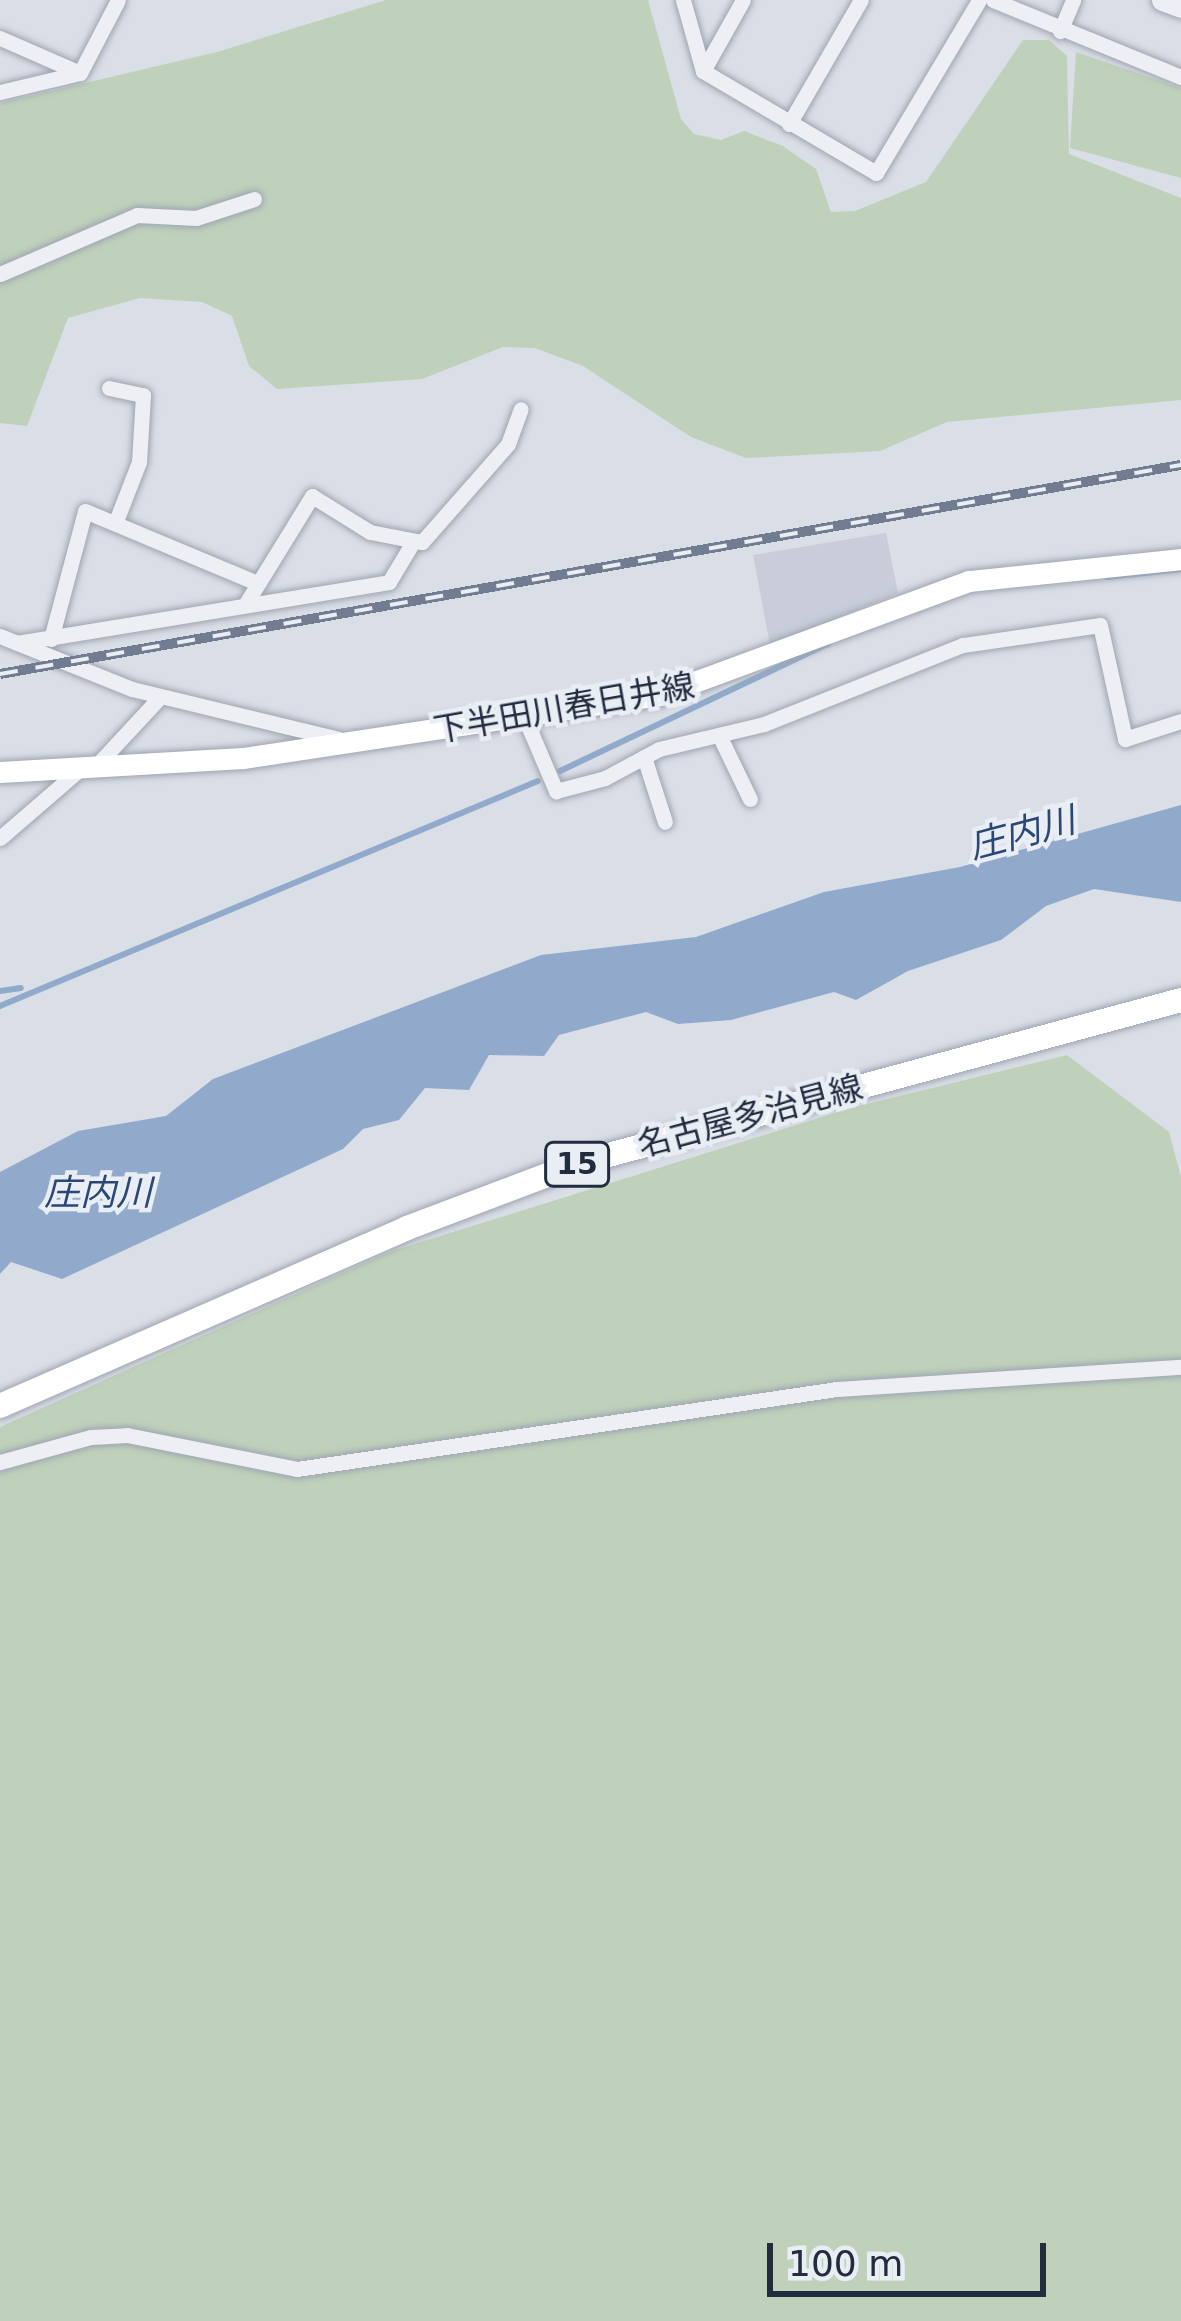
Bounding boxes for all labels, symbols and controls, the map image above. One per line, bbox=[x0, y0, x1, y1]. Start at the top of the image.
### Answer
street label: 下半田川春日井線 bbox=[431, 666, 697, 750]
water label: 庄内川 bbox=[964, 798, 1080, 868]
street label: 名古屋多治見線 bbox=[633, 1067, 867, 1165]
road number: 15 bbox=[544, 1140, 610, 1188]
water label: 庄内川 bbox=[44, 1171, 152, 1215]
scale bar bbox=[773, 2219, 1052, 2293]
text: 100 m bbox=[788, 2243, 903, 2284]

